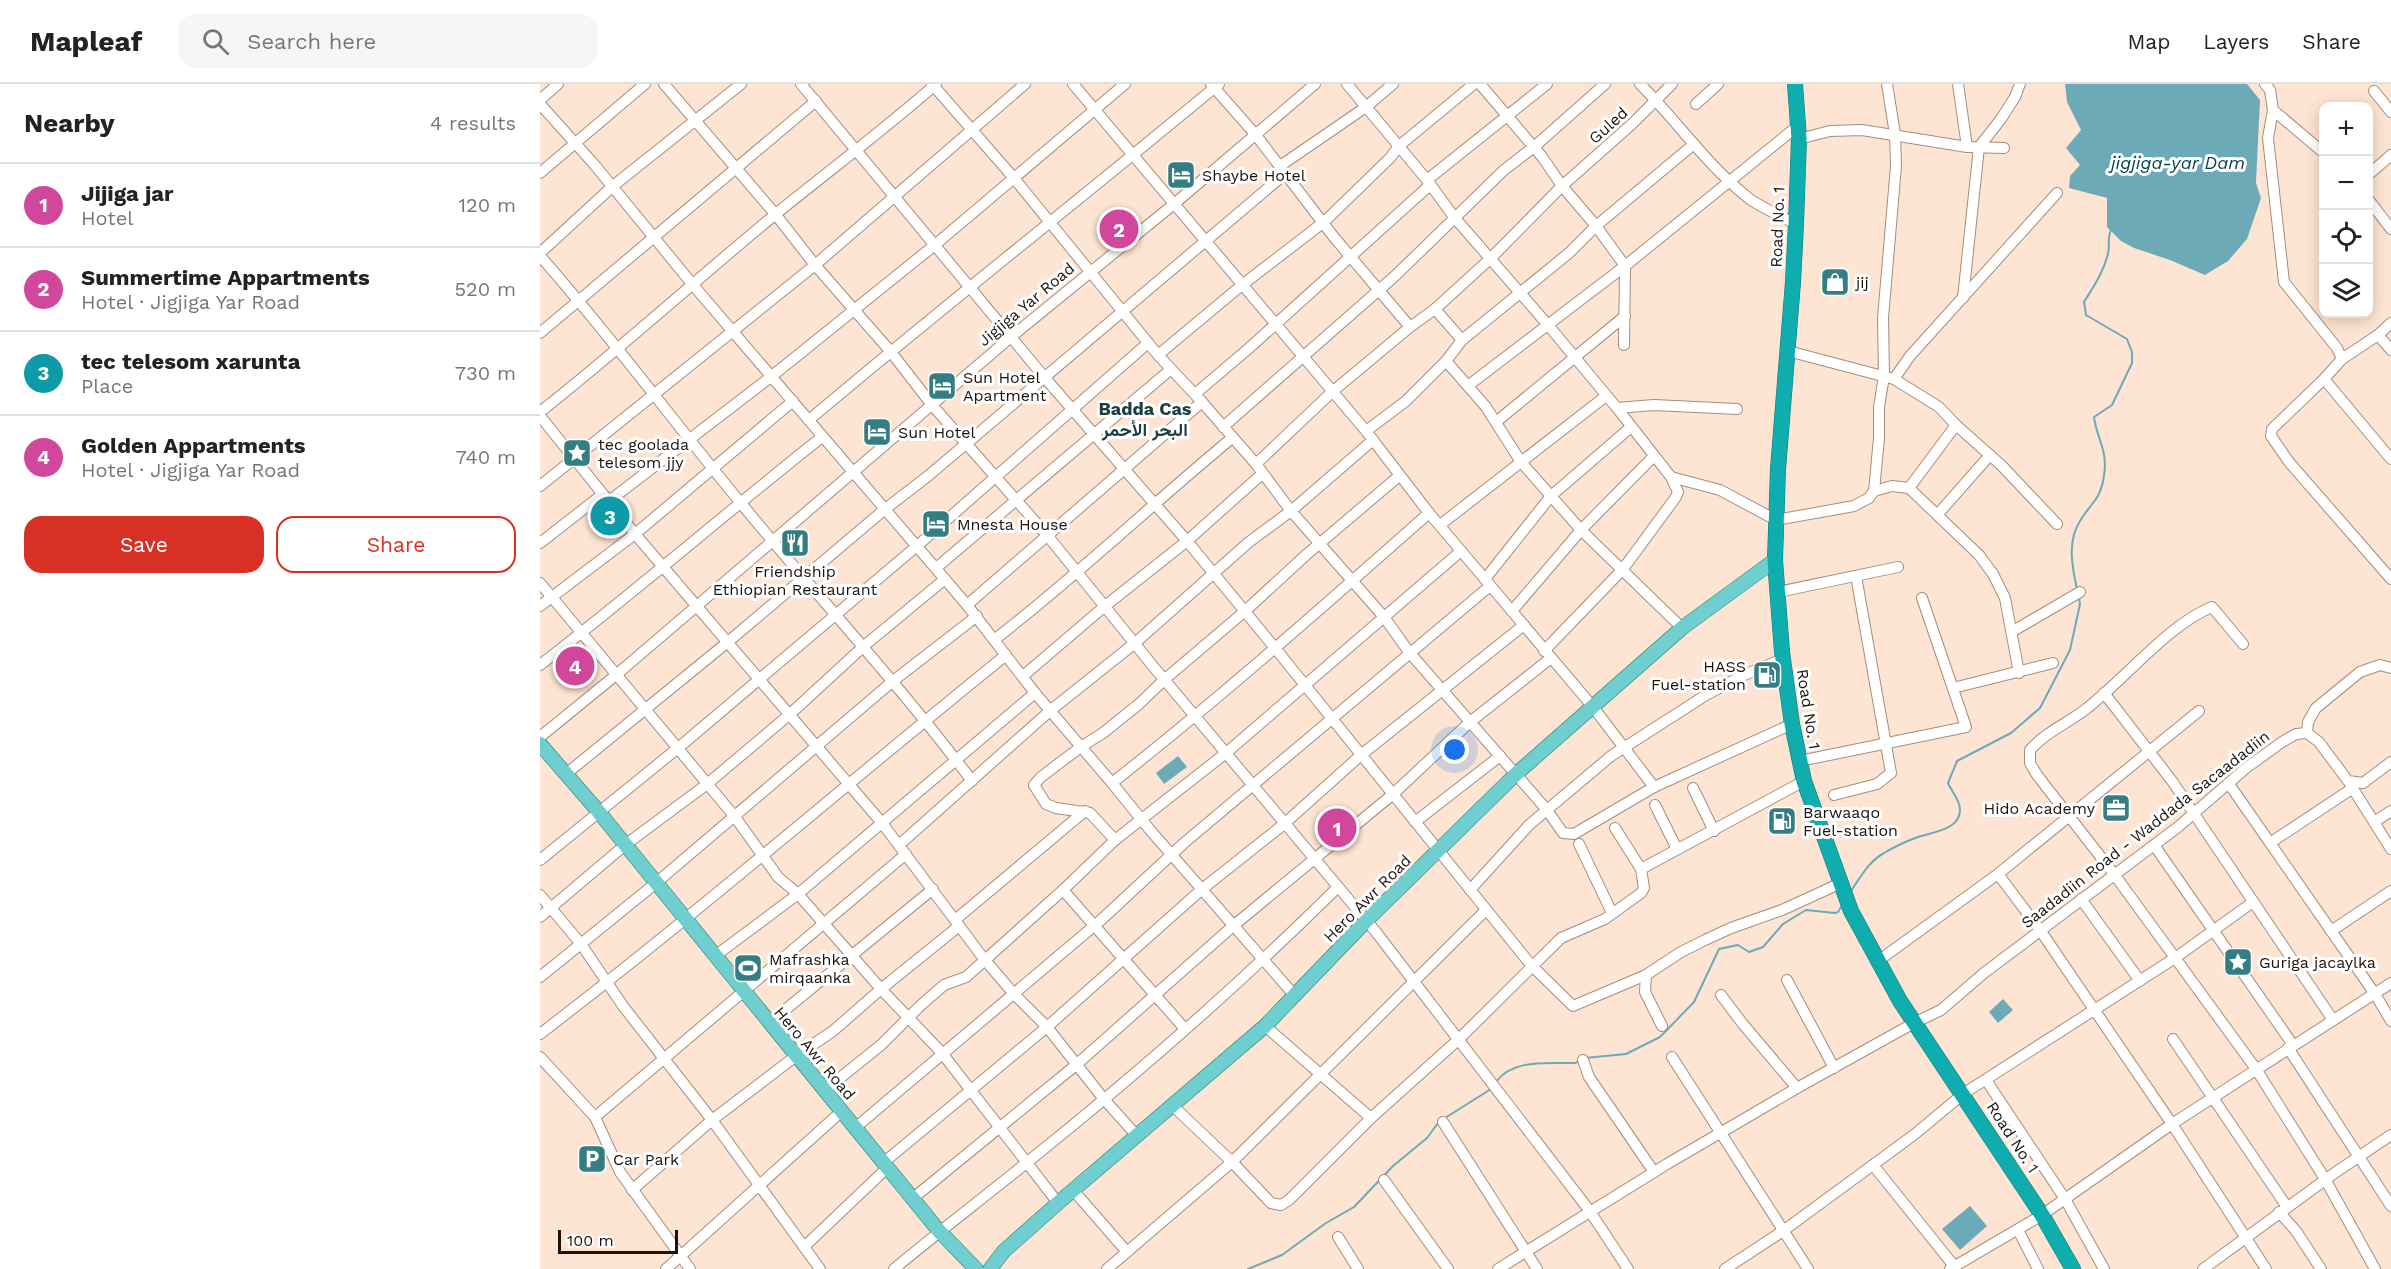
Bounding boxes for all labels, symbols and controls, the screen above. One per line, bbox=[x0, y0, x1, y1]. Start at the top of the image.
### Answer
search box bbox=[178, 14, 598, 68]
text: Mapleaf bbox=[30, 25, 142, 58]
icon: search bbox=[199, 25, 232, 58]
text: Search here bbox=[247, 29, 376, 54]
text: Map bbox=[2127, 29, 2170, 54]
text: Layers bbox=[2203, 29, 2269, 54]
text: Share bbox=[2302, 29, 2361, 54]
map controls bbox=[2319, 102, 2373, 318]
button: + bbox=[2319, 102, 2373, 156]
street label: Guled bbox=[1585, 103, 1632, 148]
text: Nearby bbox=[24, 108, 115, 138]
text: 4 results bbox=[430, 111, 516, 135]
water label: jigjiga-yar Dam bbox=[2108, 152, 2245, 173]
button: − bbox=[2319, 156, 2373, 210]
hotel icon: Shaybe Hotel bbox=[1165, 159, 1197, 191]
place label: Shaybe Hotel bbox=[1202, 166, 1306, 185]
text: Jijiga jar bbox=[81, 181, 174, 206]
street label: Road No. 1 bbox=[1767, 186, 1788, 268]
text: 1 bbox=[39, 193, 48, 217]
text: 120 m bbox=[458, 193, 516, 217]
text: Hotel bbox=[81, 206, 133, 230]
pin: 2 bbox=[1100, 206, 1138, 252]
button: locate bbox=[2319, 210, 2373, 264]
street label: Jigjiga Yar Road bbox=[974, 259, 1078, 350]
button: layers bbox=[2319, 264, 2373, 318]
text: Summertime Appartments bbox=[81, 265, 370, 290]
shop icon: jij bbox=[1819, 266, 1851, 298]
place label: jij bbox=[1854, 273, 1869, 292]
text: 2 bbox=[38, 277, 49, 301]
text: 520 m bbox=[454, 277, 516, 301]
text: Hotel · Jigjiga Yar Road bbox=[81, 290, 300, 314]
text: tec telesom xarunta bbox=[81, 349, 300, 374]
text: 3 bbox=[38, 361, 49, 385]
text: 730 m bbox=[455, 361, 516, 385]
place label: Sun Hotel Apartment bbox=[963, 368, 1047, 405]
hotel icon: Sun Hotel Apartment bbox=[926, 370, 958, 402]
text: Place bbox=[81, 374, 133, 398]
district label: Badda Cas البحر الأحمر bbox=[1099, 398, 1192, 441]
hotel icon: Sun Hotel bbox=[861, 416, 893, 448]
place label: Sun Hotel bbox=[898, 423, 975, 442]
text: Golden Appartments bbox=[81, 433, 306, 458]
place label: tec goolada telesom jjy bbox=[598, 435, 689, 472]
place icon: tec goolada telesom jjy bbox=[561, 437, 593, 469]
text: 4 bbox=[37, 445, 50, 469]
text: 740 m bbox=[456, 445, 516, 469]
text: Hotel · Jigjiga Yar Road bbox=[81, 458, 300, 482]
pin: 3 bbox=[590, 494, 630, 538]
hotel icon: Mnesta House bbox=[920, 508, 952, 540]
place label: Mnesta House bbox=[957, 515, 1068, 534]
button: Save bbox=[24, 516, 264, 573]
button: Share bbox=[276, 516, 516, 573]
restaurant icon: Friendship Ethiopian Restaurant bbox=[779, 527, 811, 559]
place label: Friendship Ethiopian Restaurant bbox=[713, 562, 878, 599]
pin: 4 bbox=[555, 644, 594, 688]
place label: HASS Fuel-station bbox=[1651, 657, 1746, 694]
fuel station icon: HASS Fuel-station bbox=[1751, 659, 1783, 691]
street label: Road No. 1 bbox=[1793, 668, 1824, 751]
street label: Saadadiin Road - Waddada Sacaadadiin bbox=[2017, 727, 2273, 932]
your location bbox=[1440, 735, 1469, 764]
office icon: Hido Academy bbox=[2100, 792, 2132, 824]
place label: Hido Academy bbox=[1984, 799, 2096, 818]
place label: Barwaaqo Fuel-station bbox=[1803, 803, 1898, 840]
fuel station icon: Barwaaqo Fuel-station bbox=[1766, 805, 1798, 837]
pin: 1 bbox=[1318, 806, 1356, 850]
street label: Hero Awr Road bbox=[1320, 851, 1415, 946]
place icon: Guriga jacaylka bbox=[2222, 946, 2254, 978]
place label: Mafrashka mirqaanka bbox=[769, 950, 851, 987]
sports icon: Mafrashka mirqaanka bbox=[732, 952, 764, 984]
place label: Guriga jacaylka bbox=[2259, 953, 2376, 972]
street label: Hero Awr Road bbox=[770, 1003, 859, 1104]
street label: Road No. 1 bbox=[1983, 1098, 2043, 1176]
parking icon: Car Park bbox=[576, 1143, 608, 1175]
place label: Car Park bbox=[613, 1150, 679, 1169]
scale bar bbox=[558, 1227, 678, 1254]
text: 100 m bbox=[567, 1231, 614, 1250]

